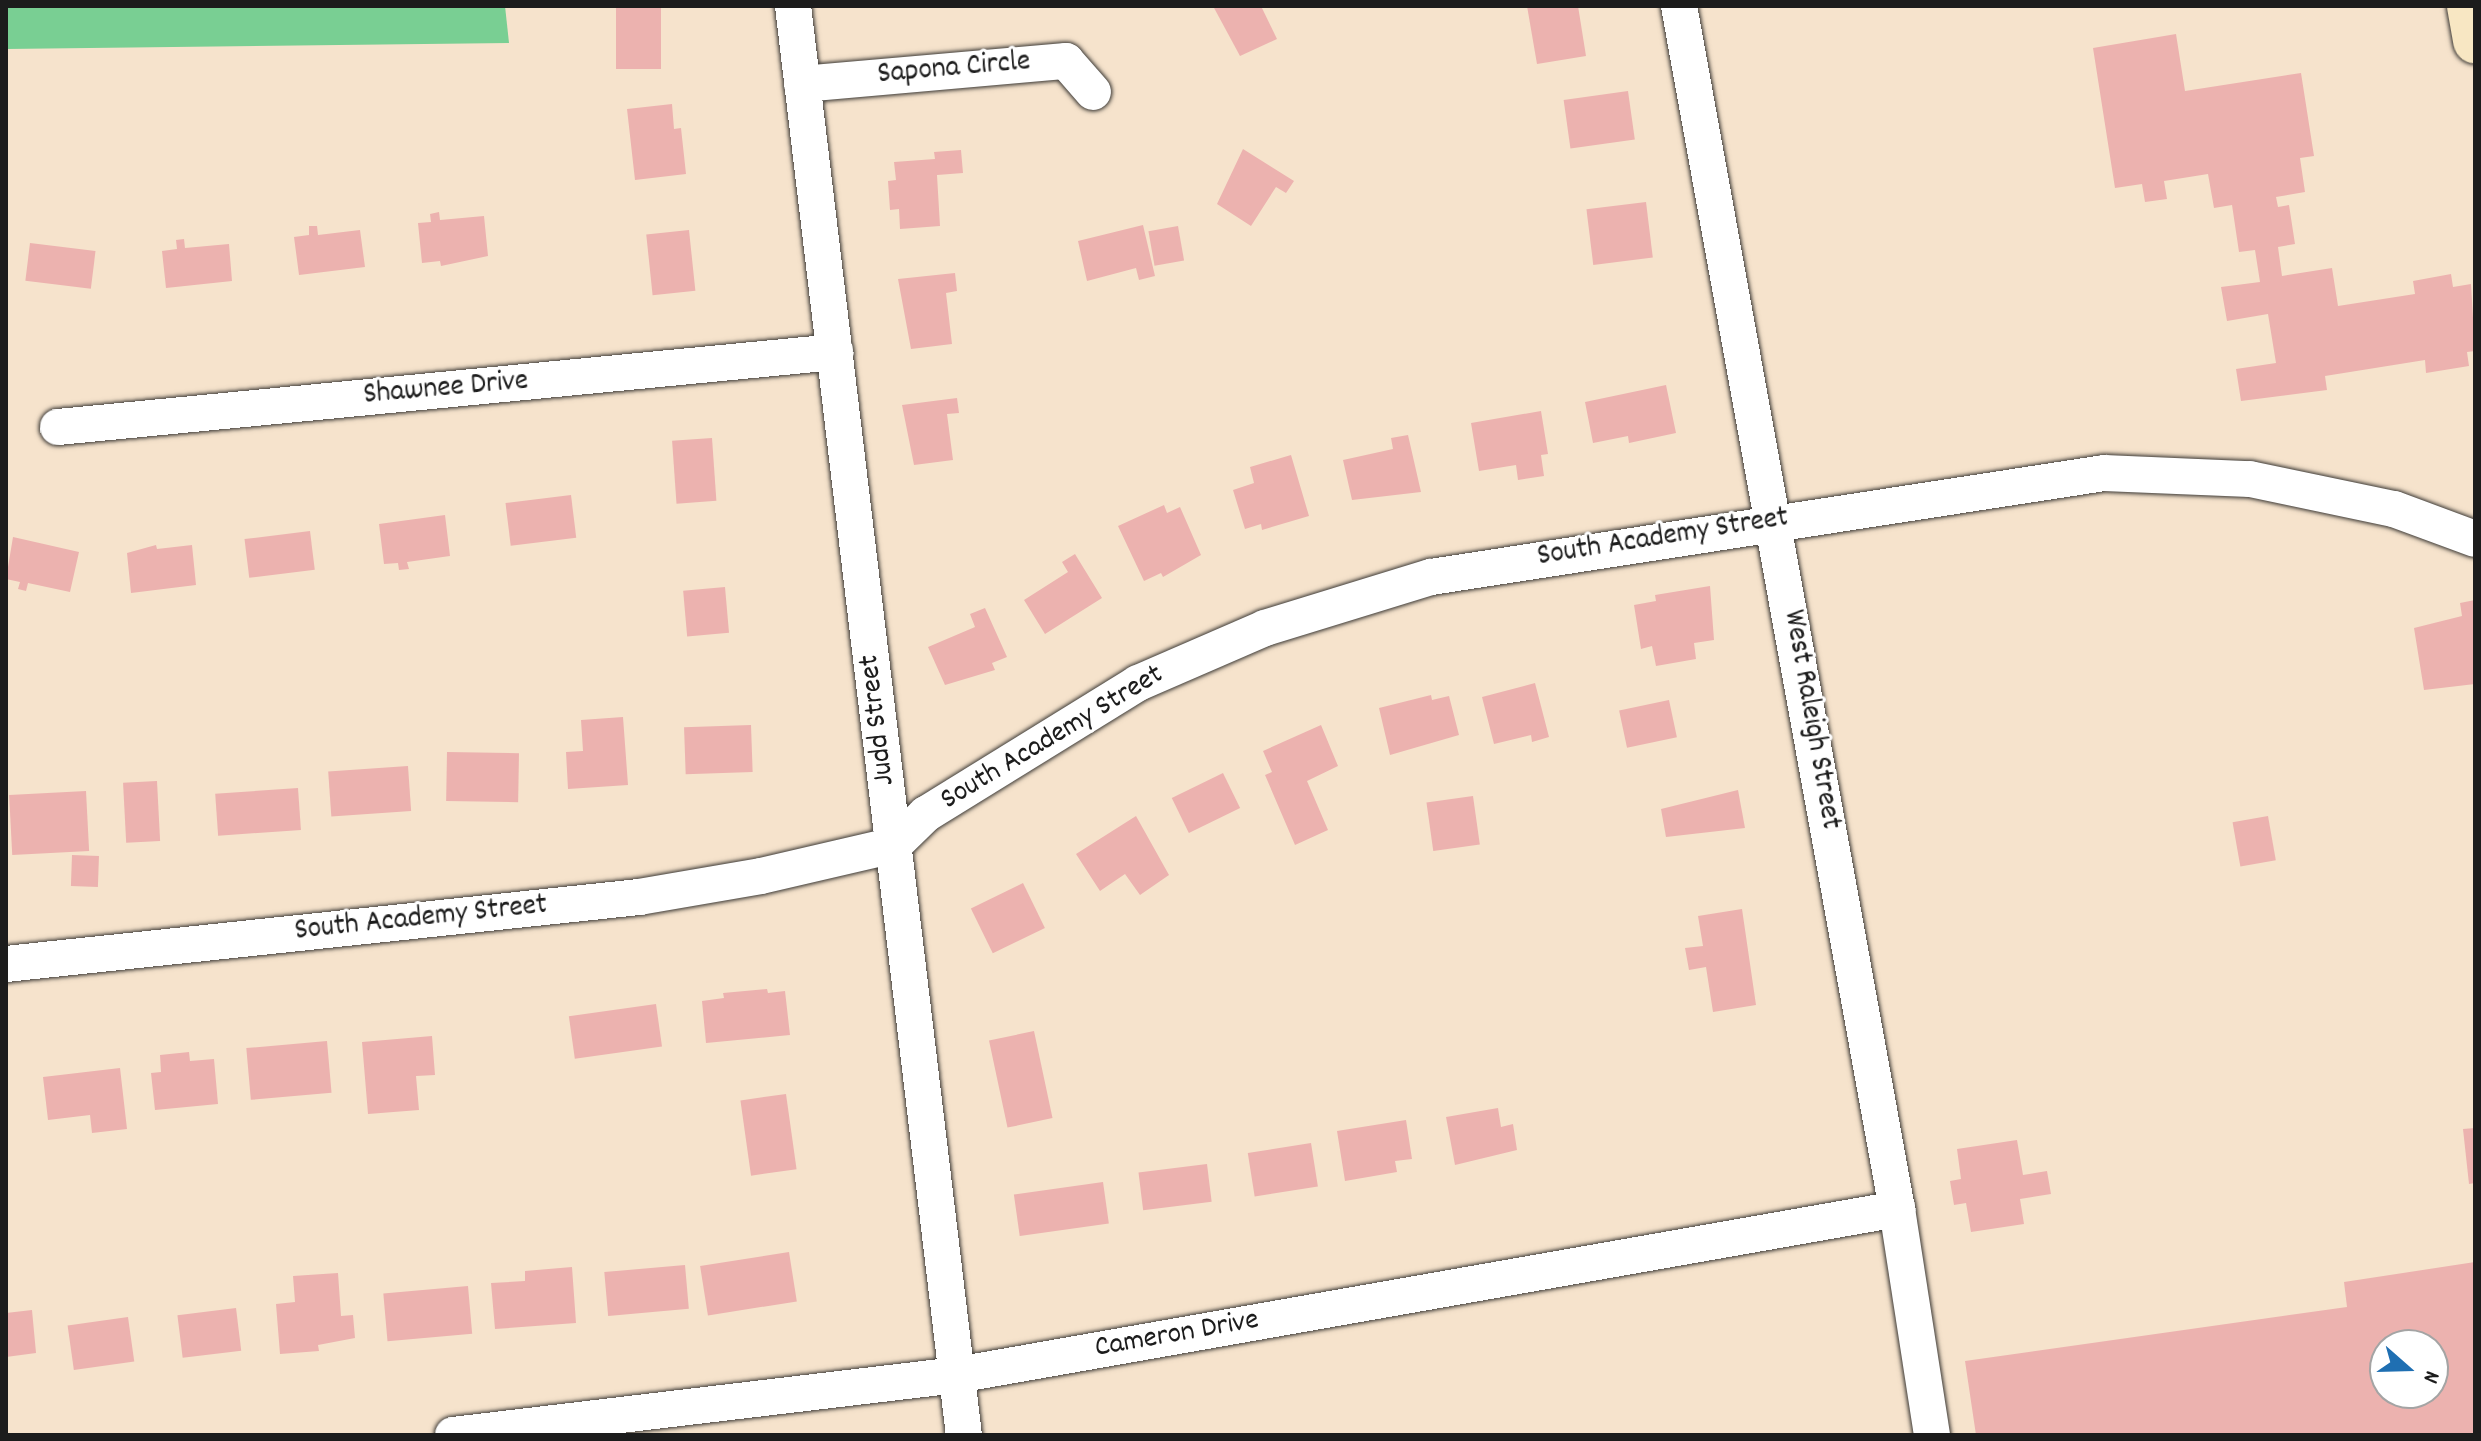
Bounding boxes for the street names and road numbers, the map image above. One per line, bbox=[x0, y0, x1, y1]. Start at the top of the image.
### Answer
street label: Sapona Circle bbox=[876, 45, 1032, 95]
street label: Shawnee Drive bbox=[362, 365, 530, 415]
street label: South Academy Street bbox=[1535, 501, 1791, 577]
street label: West Raleigh Street bbox=[1773, 607, 1847, 833]
street label: Judd Street bbox=[853, 652, 905, 788]
street label: South Academy Street bbox=[935, 658, 1171, 820]
street label: South Academy Street bbox=[293, 889, 549, 951]
street label: Cameron Drive bbox=[1092, 1304, 1262, 1368]

